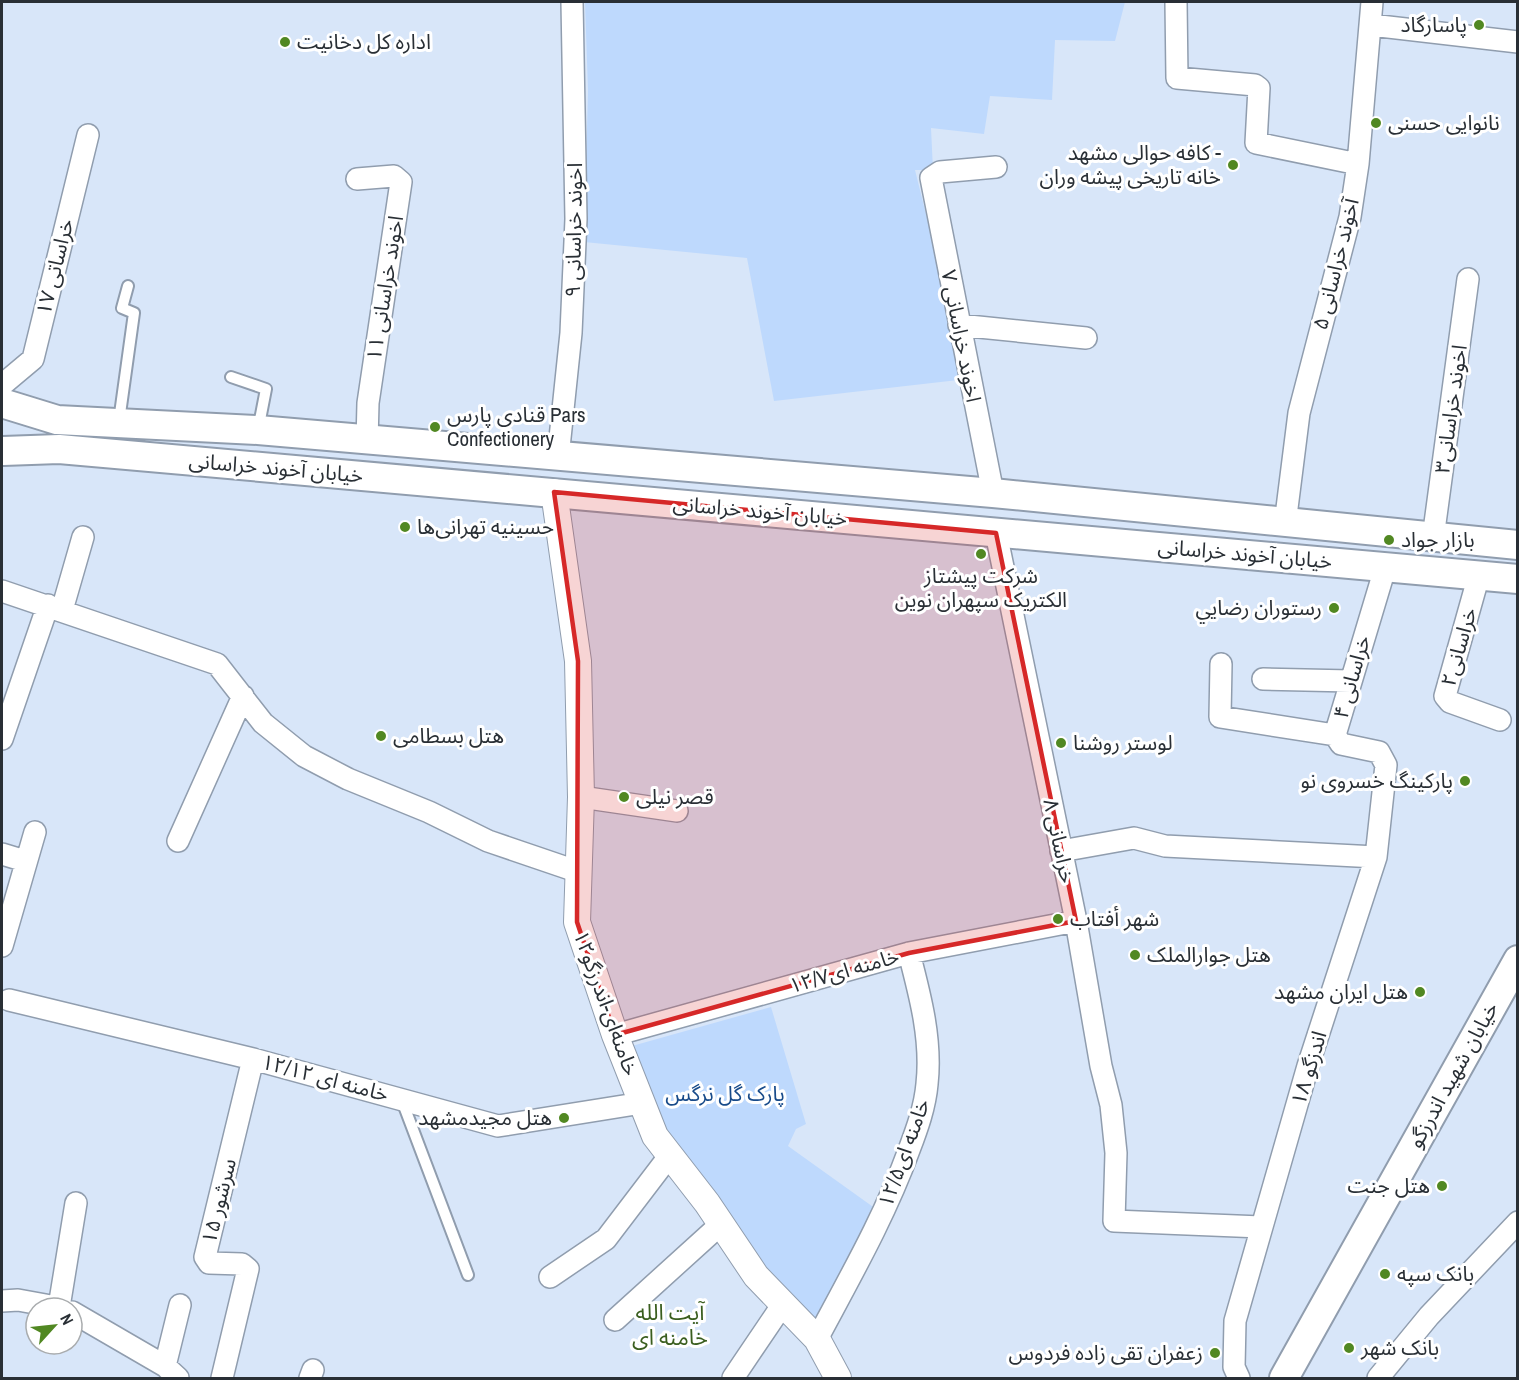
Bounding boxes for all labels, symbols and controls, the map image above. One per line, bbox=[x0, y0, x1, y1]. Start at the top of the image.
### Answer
place label: پاسارگاد bbox=[1400, 10, 1467, 39]
marker: پاسارگاد bbox=[1472, 18, 1486, 32]
place label: اداره کل دخانیت bbox=[297, 27, 431, 56]
marker: اداره کل دخانیت bbox=[278, 35, 292, 49]
place label: نانوایی حسنی bbox=[1388, 108, 1500, 137]
marker: نانوایی حسنی bbox=[1369, 116, 1383, 130]
place label: کافه حوالی مشهد - خانه تاریخی پیشه وران bbox=[1040, 138, 1221, 191]
marker: کافه حوالی مشهد - خانه تاریخی پیشه وران bbox=[1226, 158, 1240, 172]
street label: اخوند خراسانی ۹ bbox=[558, 162, 589, 297]
street label: آخوند خراسانی ۵ bbox=[1305, 194, 1366, 333]
street label: اخوند خراسانی ۱۱ bbox=[359, 213, 410, 363]
street label: خراساتی ۱۷ bbox=[29, 216, 80, 318]
street label: اخوند خراسانی ۷ bbox=[934, 267, 989, 405]
street label: اخوند خراسانی۳ bbox=[1427, 343, 1474, 475]
place label: قنادی پارس Pars Confectionery bbox=[447, 400, 586, 453]
marker: قنادی پارس Pars Confectionery bbox=[428, 420, 442, 434]
street label: خیابان آخوند خراسانی bbox=[188, 445, 364, 490]
street label: خیابان آخوند خراسانی bbox=[672, 488, 848, 533]
place label: حسینیه تهرانی‌ها bbox=[417, 512, 554, 541]
marker: حسینیه تهرانی‌ها bbox=[398, 520, 412, 534]
place label: بازار جواد bbox=[1401, 525, 1475, 554]
street label: خیابان آخوند خراسانی bbox=[1157, 531, 1333, 576]
marker: بازار جواد bbox=[1382, 533, 1396, 547]
marker: شرکت پیشتاز الکتریک سپهران نوین bbox=[974, 547, 988, 561]
place label: شرکت پیشتاز الکتریک سپهران نوین bbox=[895, 561, 1067, 614]
place label: رستوران رضايي bbox=[1195, 593, 1322, 624]
marker: رستوران رضايي bbox=[1327, 601, 1341, 615]
street label: خراسانی۲ bbox=[1433, 604, 1484, 690]
street label: خراسانی ۴ bbox=[1326, 632, 1377, 722]
place label: هتل بسطامی bbox=[393, 721, 504, 750]
place label: لوستر روشنا bbox=[1073, 728, 1173, 757]
marker: هتل بسطامی bbox=[374, 729, 388, 743]
marker: لوستر روشنا bbox=[1054, 736, 1068, 750]
place label: پارکینگ خسروی نو bbox=[1301, 766, 1453, 795]
marker: پارکینگ خسروی نو bbox=[1458, 774, 1472, 788]
place label: قصر نیلی bbox=[636, 782, 714, 811]
marker: قصر نیلی bbox=[617, 790, 631, 804]
street label: خراسانی ۸ bbox=[1036, 796, 1083, 886]
place label: شهر أفتاب bbox=[1070, 904, 1159, 933]
marker: شهر أفتاب bbox=[1051, 912, 1065, 926]
street label: خامنه‌ای-اندرزگو۱۲ bbox=[567, 926, 646, 1079]
place label: هتل جوارالملک bbox=[1147, 940, 1271, 969]
street label: خامنه ای۱۲/۷ bbox=[785, 941, 902, 1000]
marker: هتل جوارالملک bbox=[1128, 948, 1142, 962]
place label: هتل ایران مشهد bbox=[1274, 977, 1408, 1006]
marker: هتل ایران مشهد bbox=[1413, 985, 1427, 999]
street label: خیابان شهید اندرزگو bbox=[1400, 996, 1505, 1153]
street label: اندزگو ۱۸ bbox=[1284, 1027, 1334, 1108]
street label: خامنه ای ۱۲/۱۲ bbox=[258, 1047, 392, 1108]
park label: پارک گل نرگس bbox=[665, 1079, 785, 1108]
street label: خامنه ای۱۲/۵ bbox=[870, 1095, 937, 1211]
place label: هتل مجيدمشهد bbox=[418, 1103, 552, 1132]
marker: هتل مجيدمشهد bbox=[557, 1111, 571, 1125]
street label: سرشور ۱۵ bbox=[194, 1155, 243, 1247]
place label: هتل جنت bbox=[1347, 1171, 1430, 1200]
marker: هتل جنت bbox=[1435, 1179, 1449, 1193]
place label: بانک سپه bbox=[1397, 1259, 1474, 1288]
marker: بانک سپه bbox=[1378, 1267, 1392, 1281]
north arrow bbox=[24, 1296, 84, 1356]
district label: آیت الله خامنه ای bbox=[632, 1297, 708, 1352]
text: N bbox=[55, 1310, 79, 1328]
place label: بانک شهر bbox=[1360, 1333, 1439, 1362]
place label: زعفران تقی زاده فردوس bbox=[1009, 1338, 1203, 1367]
marker: بانک شهر bbox=[1342, 1341, 1356, 1355]
marker: زعفران تقی زاده فردوس bbox=[1208, 1346, 1222, 1360]

